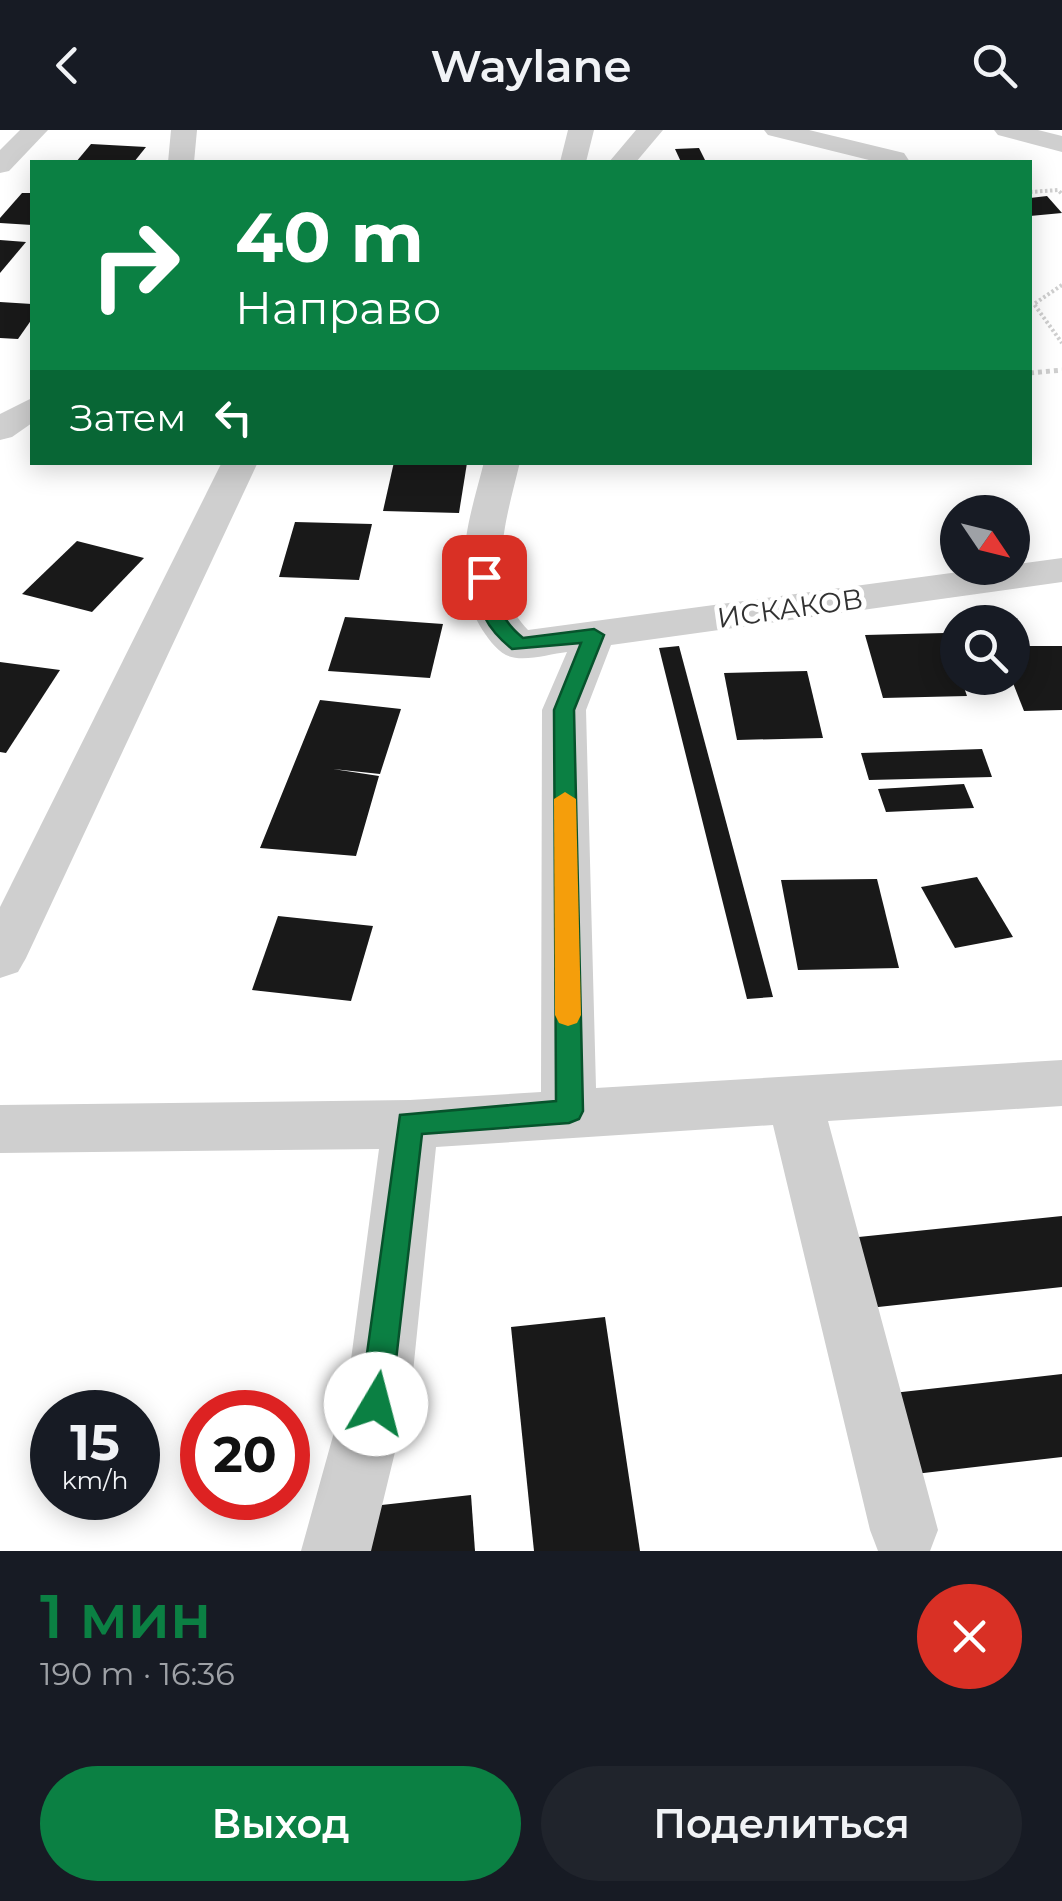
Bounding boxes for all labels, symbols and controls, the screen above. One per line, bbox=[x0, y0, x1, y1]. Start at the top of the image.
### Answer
icon: back bbox=[40, 38, 95, 93]
text: Waylane bbox=[431, 38, 631, 93]
icon: search bbox=[967, 38, 1022, 93]
text: 40 m bbox=[235, 194, 424, 280]
icon: right bbox=[70, 200, 200, 330]
text: Направо bbox=[235, 280, 441, 335]
icon: left bbox=[206, 390, 261, 445]
text: Затем bbox=[70, 394, 186, 441]
north arrow bbox=[940, 495, 1030, 585]
map controls bbox=[940, 495, 1030, 695]
pin bbox=[442, 535, 527, 620]
icon: arrive bbox=[457, 550, 512, 605]
street label: ИСКАКОВ bbox=[715, 581, 865, 635]
button: search bbox=[940, 605, 1030, 695]
position arrow bbox=[324, 1352, 428, 1456]
speed limit sign: 20 bbox=[180, 1390, 310, 1520]
text: 15 bbox=[70, 1412, 120, 1473]
text: km/h bbox=[62, 1465, 128, 1495]
text: 1 мин bbox=[40, 1580, 211, 1653]
button: close bbox=[917, 1584, 1022, 1689]
text: 190 m · 16:36 bbox=[40, 1654, 235, 1693]
button: Выход bbox=[40, 1766, 521, 1881]
button: Поделиться bbox=[541, 1766, 1022, 1881]

